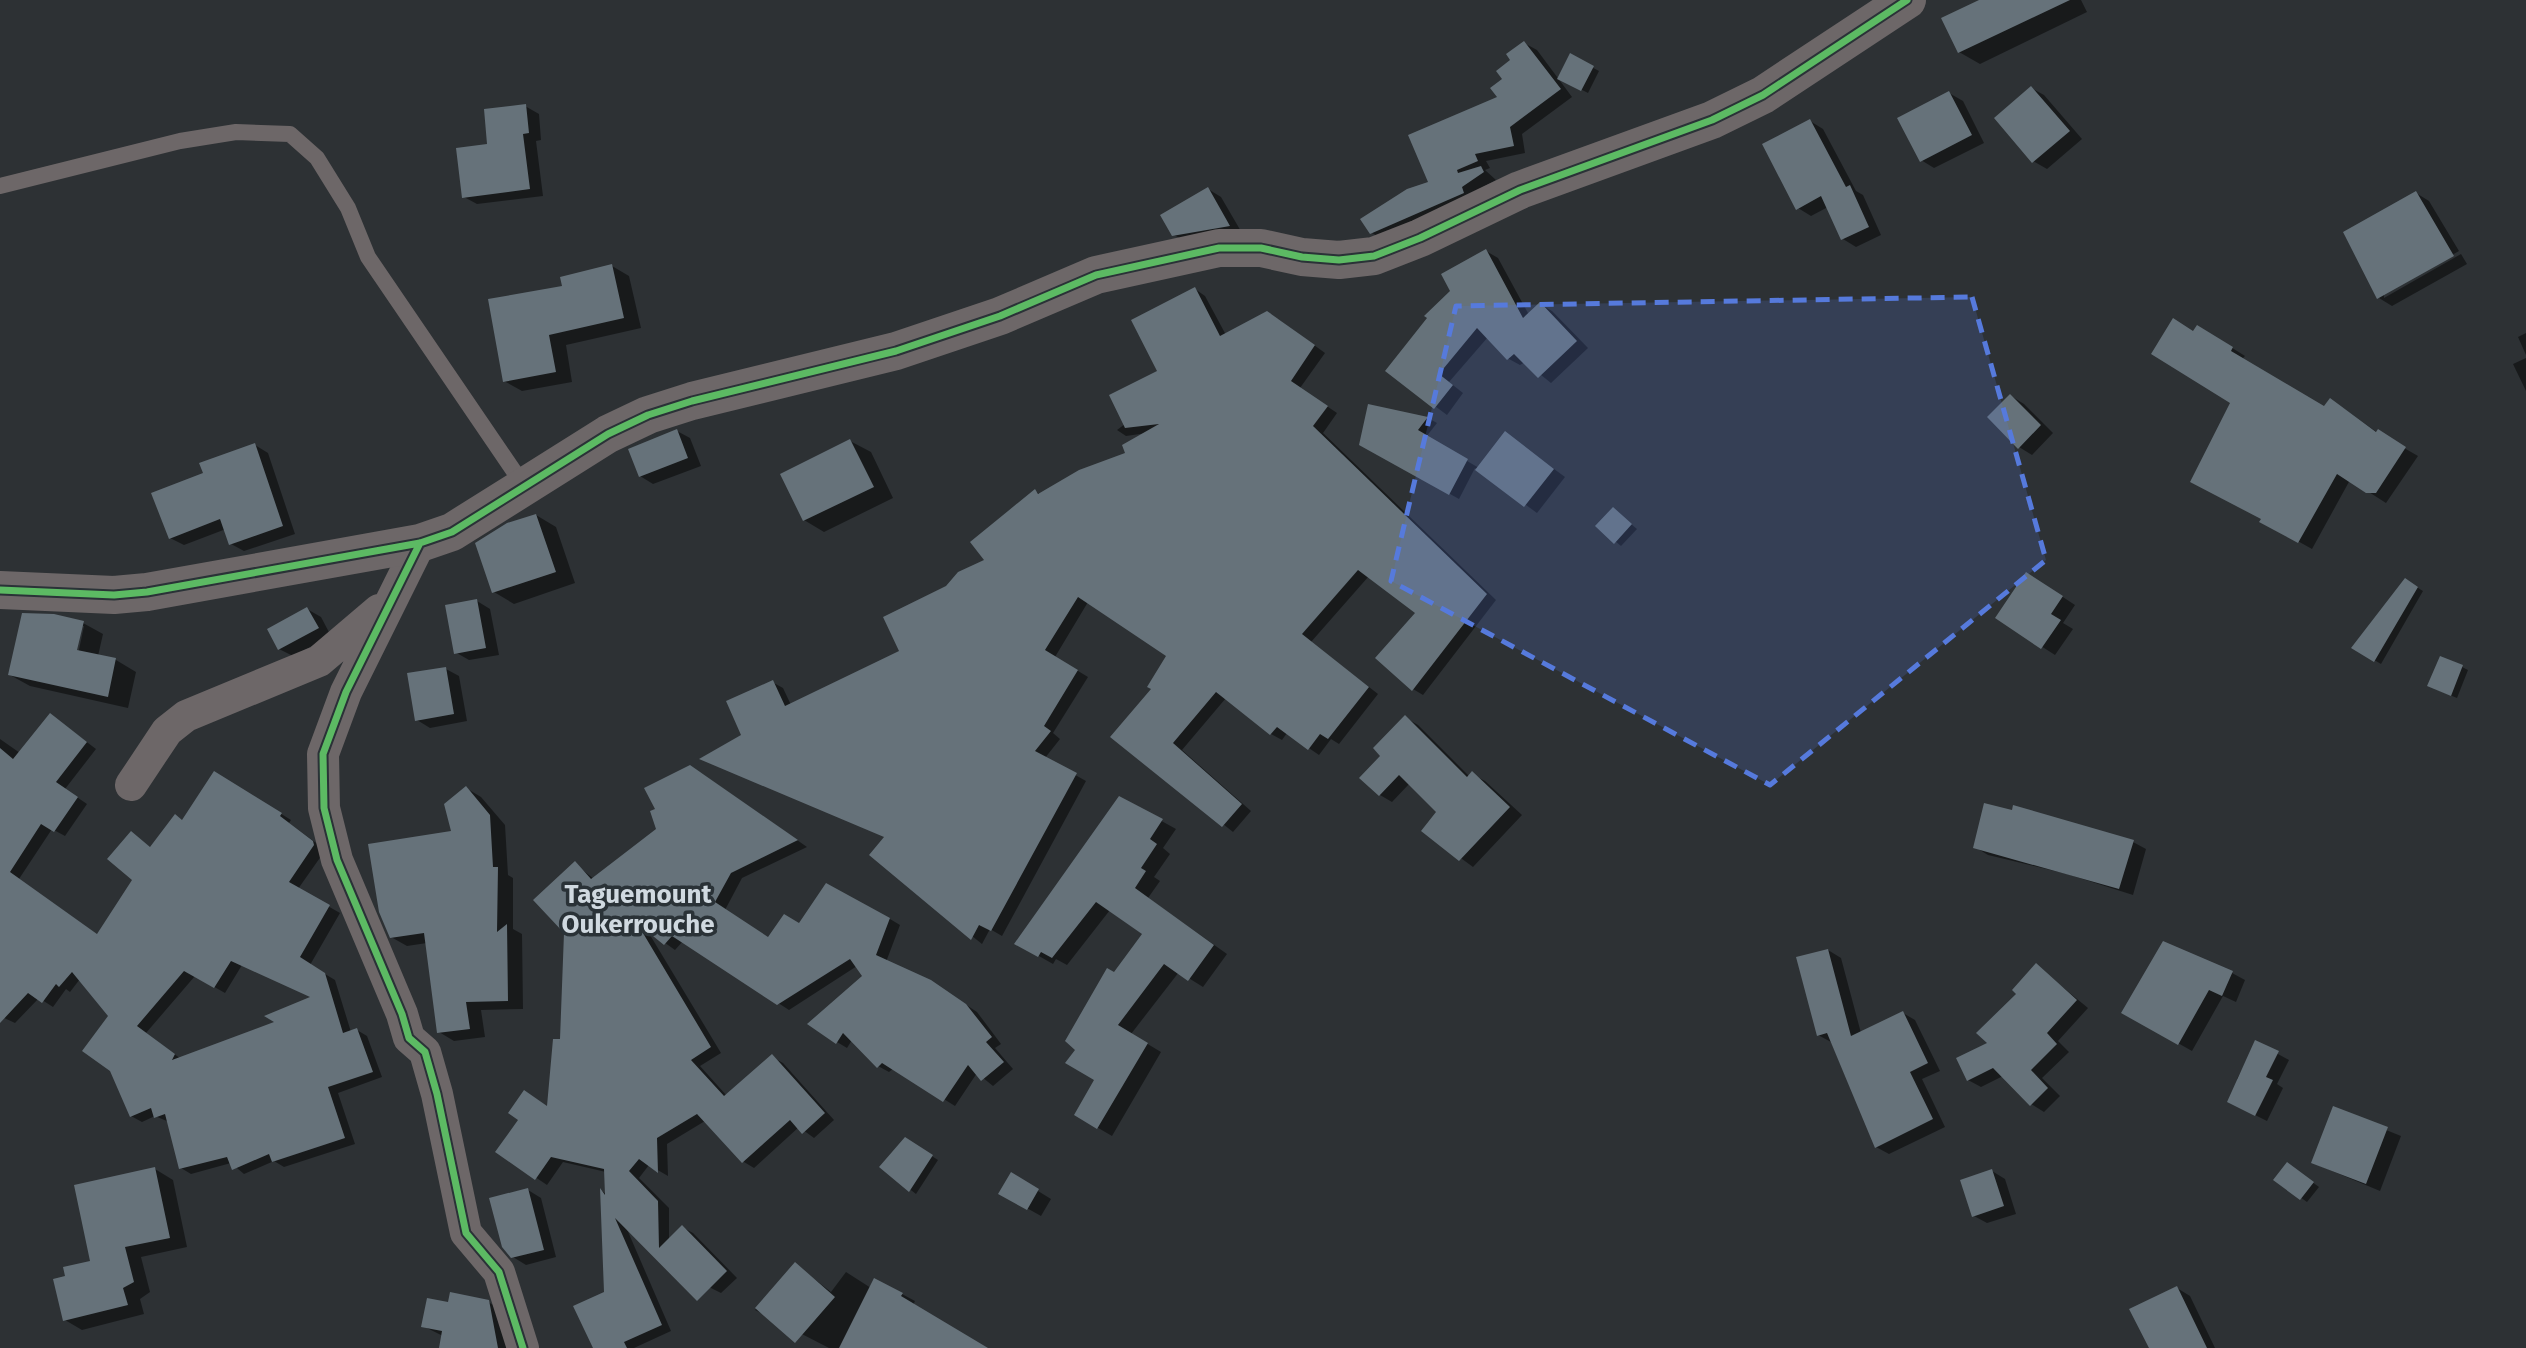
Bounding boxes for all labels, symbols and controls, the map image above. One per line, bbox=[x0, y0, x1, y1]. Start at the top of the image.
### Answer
district label: Taguemount Oukerrouche bbox=[561, 879, 715, 940]

